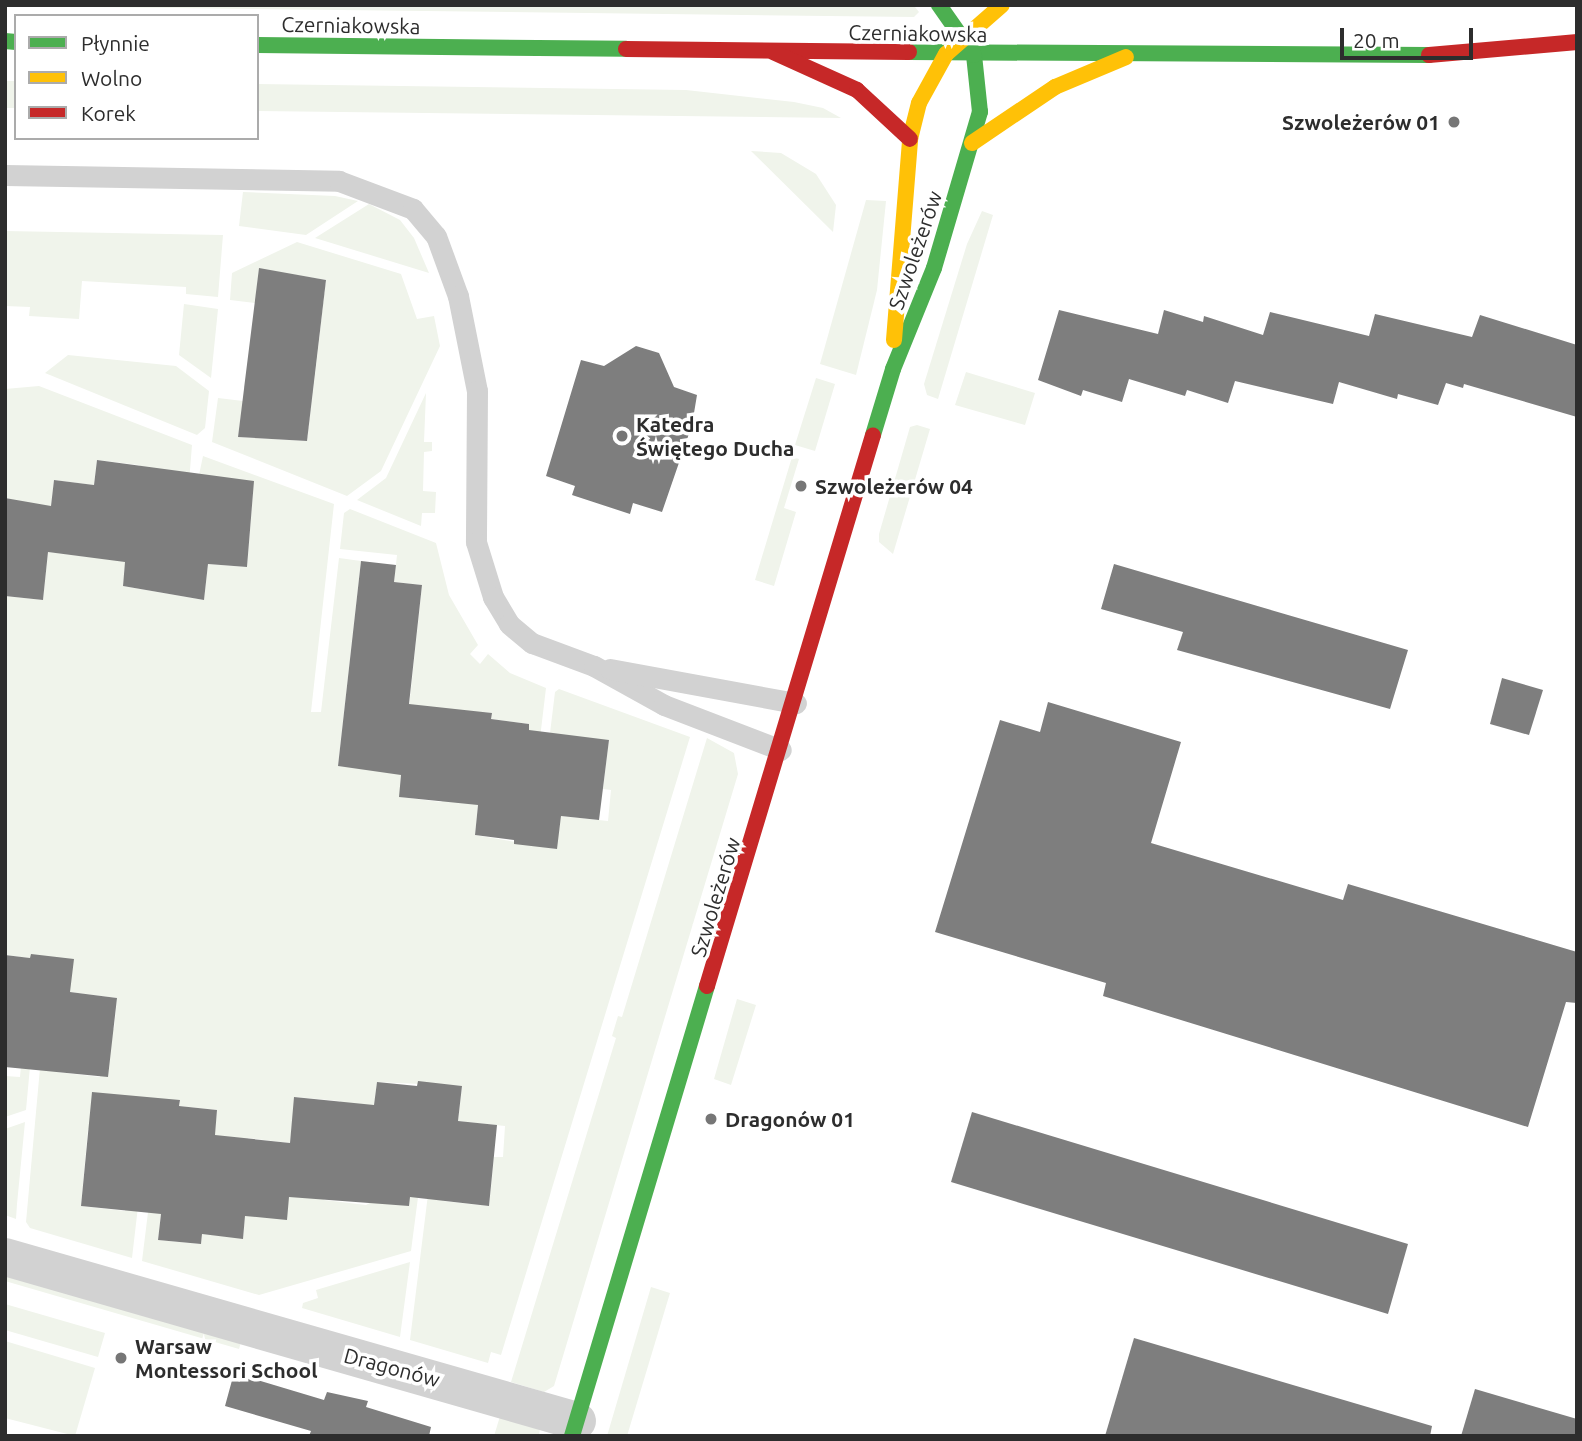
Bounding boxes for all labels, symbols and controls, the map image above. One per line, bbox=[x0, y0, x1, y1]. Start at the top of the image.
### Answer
street label: Czerniakowska bbox=[281, 11, 421, 39]
legend bbox=[14, 14, 259, 140]
scale bar bbox=[1344, 14, 1477, 58]
street label: Czerniakowska bbox=[848, 19, 988, 47]
text: 20 m bbox=[1353, 28, 1400, 52]
text: Płynnie bbox=[81, 31, 150, 55]
text: Wolno bbox=[81, 66, 142, 90]
text: Korek bbox=[81, 101, 136, 125]
place label: Szwoleżerów 01 bbox=[1282, 109, 1440, 135]
marker: Szwoleżerów 01 bbox=[1446, 114, 1462, 130]
street label: Szwoleżerów bbox=[883, 187, 947, 313]
place label: Katedra Świętego Ducha bbox=[636, 411, 794, 461]
marker: Katedra Świętego Ducha bbox=[614, 428, 630, 444]
place label: Szwoleżerów 04 bbox=[815, 473, 973, 499]
marker: Szwoleżerów 04 bbox=[793, 478, 809, 494]
street label: Szwoleżerów bbox=[685, 834, 745, 960]
place label: Dragonów 01 bbox=[725, 1106, 855, 1132]
marker: Dragonów 01 bbox=[703, 1111, 719, 1127]
place label: Warsaw Montessori School bbox=[135, 1333, 318, 1383]
street label: Dragonów bbox=[341, 1342, 443, 1392]
marker: Warsaw Montessori School bbox=[113, 1350, 129, 1366]

